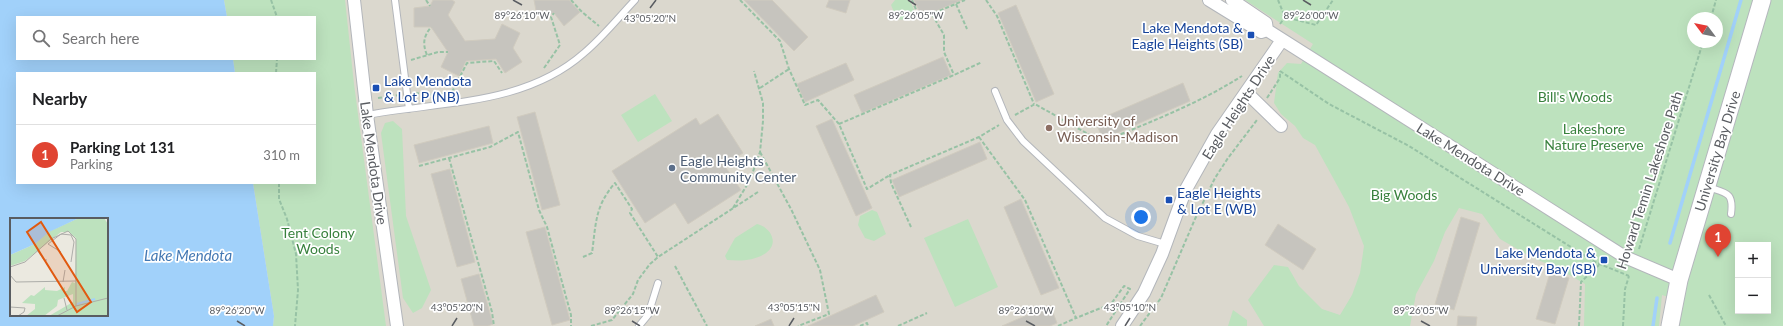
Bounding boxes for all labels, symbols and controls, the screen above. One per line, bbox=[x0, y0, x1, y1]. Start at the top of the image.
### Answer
text: 89°26'10"W bbox=[494, 9, 550, 21]
text: 89°26'05"W bbox=[888, 9, 944, 21]
text: 89°26'00"W bbox=[1283, 9, 1339, 21]
text: 43°05'20"N bbox=[624, 12, 676, 24]
north arrow bbox=[1687, 12, 1723, 48]
search box bbox=[16, 16, 316, 60]
place label: Lake Mendota & Eagle Heights (SB) bbox=[1131, 19, 1243, 52]
icon: search bbox=[30, 27, 52, 49]
text: Search here bbox=[62, 29, 139, 47]
marker: Lake Mendota & Eagle Heights (SB) bbox=[1246, 30, 1256, 40]
street label: Eagle Heights Drive bbox=[1198, 52, 1278, 162]
place label: Lake Mendota & Lot P (NB) bbox=[384, 72, 471, 105]
marker: Lake Mendota & Lot P (NB) bbox=[371, 83, 381, 93]
text: Nearby bbox=[32, 88, 87, 109]
park label: Bill's Woods bbox=[1538, 88, 1612, 105]
street label: Howard Temin Lakeshore Path bbox=[1612, 89, 1686, 271]
street label: University Bay Drive bbox=[1691, 89, 1743, 213]
street label: Lake Mendota Drive bbox=[357, 100, 391, 226]
place label: University of Wisconsin-Madison bbox=[1057, 112, 1178, 145]
street label: Lake Mendota Drive bbox=[1414, 119, 1528, 199]
park label: Lakeshore Nature Preserve bbox=[1544, 120, 1644, 153]
marker: University of Wisconsin-Madison bbox=[1044, 123, 1054, 133]
text: Parking Lot 131 bbox=[70, 138, 175, 156]
text: 1 bbox=[41, 147, 49, 163]
text: 310 m bbox=[263, 147, 300, 163]
place label: Eagle Heights Community Center bbox=[680, 152, 796, 185]
text: Parking bbox=[70, 156, 113, 172]
marker: Eagle Heights Community Center bbox=[667, 163, 677, 173]
place label: Eagle Heights & Lot E (WB) bbox=[1177, 184, 1261, 217]
park label: Big Woods bbox=[1371, 186, 1437, 203]
marker: Eagle Heights & Lot E (WB) bbox=[1164, 195, 1174, 205]
your location bbox=[1131, 207, 1151, 227]
inset map bbox=[10, 218, 108, 316]
park label: Tent Colony Woods bbox=[281, 224, 356, 257]
pin: 1 bbox=[1705, 224, 1731, 257]
map controls bbox=[1735, 242, 1771, 314]
button: + bbox=[1735, 242, 1771, 278]
place label: Lake Mendota & University Bay (SB) bbox=[1480, 244, 1596, 277]
water label: Lake Mendota bbox=[144, 246, 232, 264]
marker: Lake Mendota & University Bay (SB) bbox=[1599, 255, 1609, 265]
button: − bbox=[1735, 278, 1771, 314]
text: 43°05'20"N bbox=[431, 301, 483, 313]
text: 43°05'15"N bbox=[768, 301, 820, 313]
text: 43°05'10"N bbox=[1104, 301, 1156, 313]
text: 89°26'20"W bbox=[209, 304, 265, 316]
text: 89°26'15"W bbox=[604, 304, 660, 316]
text: 89°26'10"W bbox=[998, 304, 1054, 316]
text: 89°26'05"W bbox=[1393, 304, 1449, 316]

